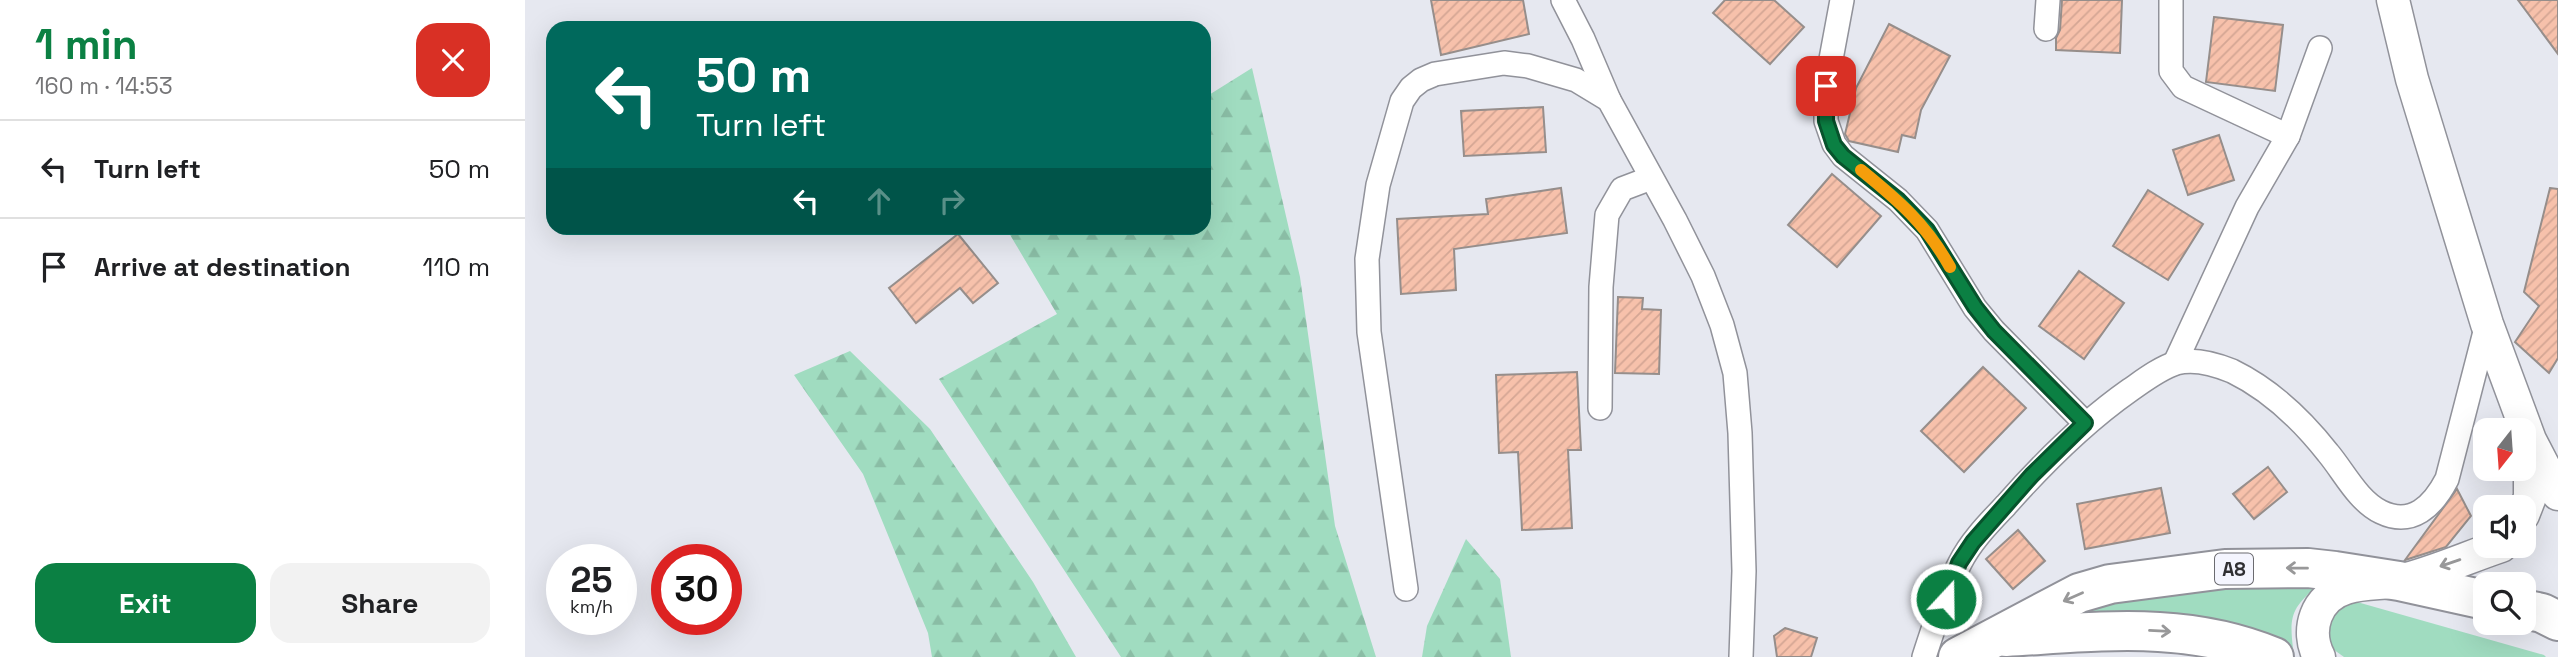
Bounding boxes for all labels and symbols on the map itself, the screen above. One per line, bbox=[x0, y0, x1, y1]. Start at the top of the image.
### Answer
pin bbox=[1796, 56, 1856, 116]
north arrow bbox=[2473, 418, 2536, 481]
speed limit sign: 30 bbox=[651, 544, 742, 635]
road number: A8 bbox=[2215, 554, 2253, 584]
one-way arrow bbox=[2439, 558, 2461, 570]
one-way arrow bbox=[2286, 561, 2309, 575]
position arrow bbox=[1909, 562, 1983, 636]
one-way arrow bbox=[2063, 591, 2084, 604]
one-way arrow bbox=[2148, 624, 2171, 637]

